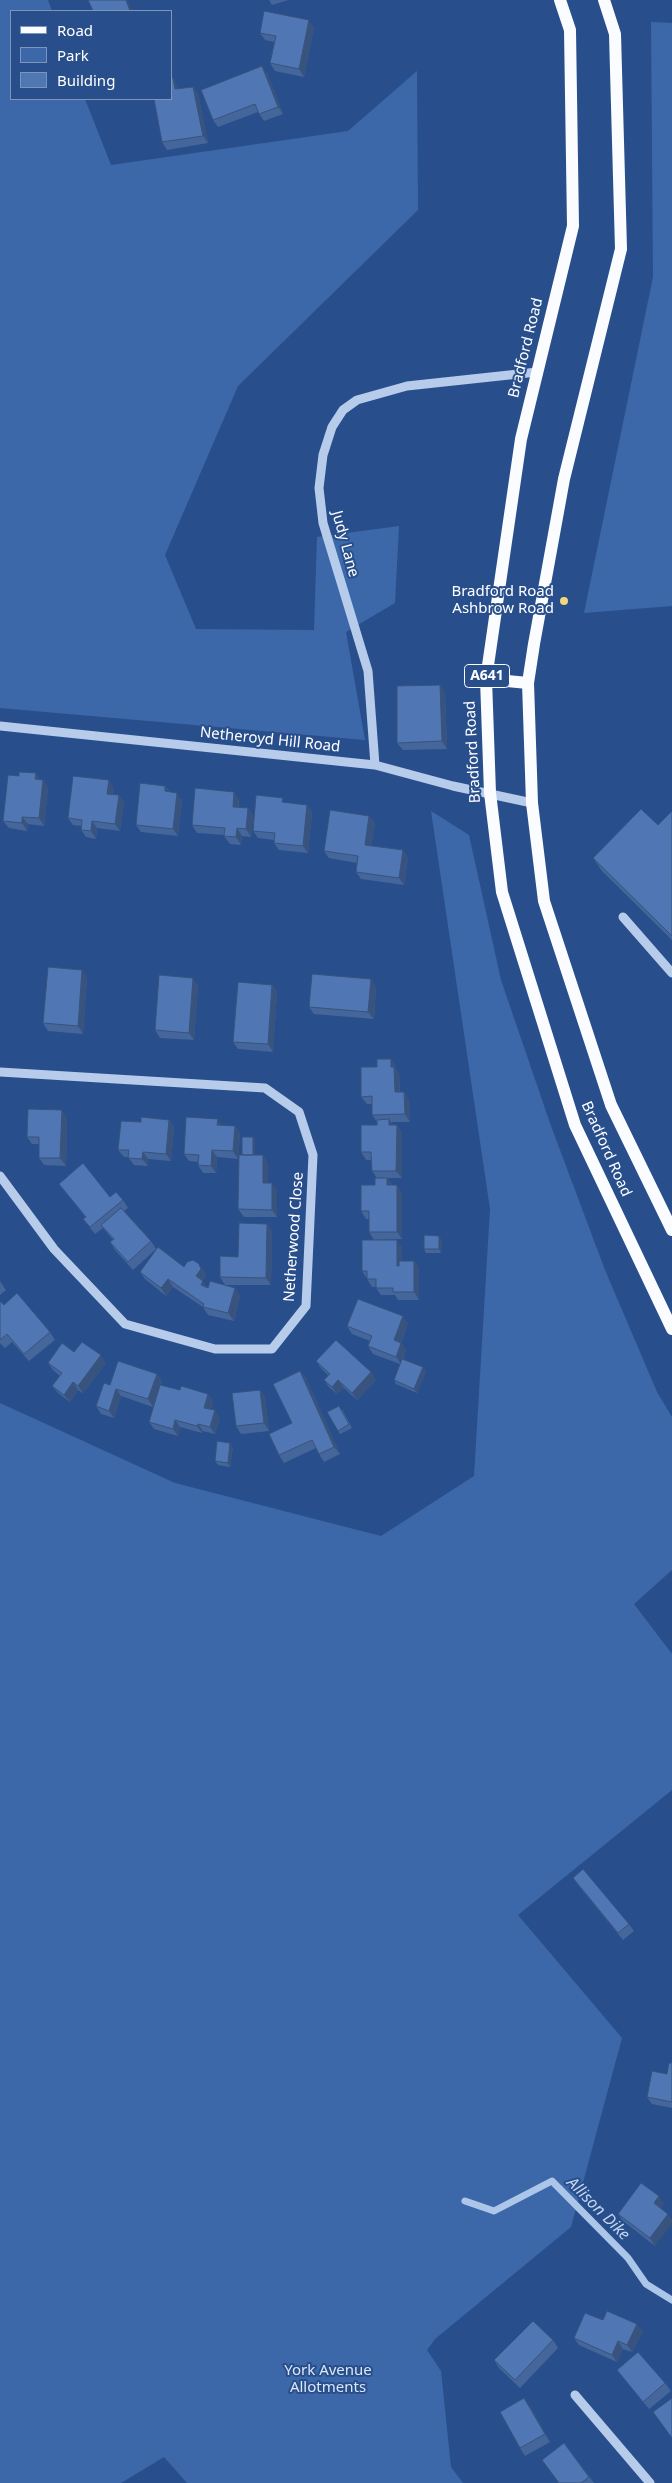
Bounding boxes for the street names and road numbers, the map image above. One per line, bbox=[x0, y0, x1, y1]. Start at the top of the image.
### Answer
street label: Bradford Road bbox=[505, 296, 547, 400]
street label: Judy Lane bbox=[327, 509, 363, 579]
road number: A641 bbox=[464, 664, 510, 688]
street label: Bradford Road bbox=[461, 700, 485, 804]
street label: Netheroyd Hill Road bbox=[199, 724, 341, 756]
street label: Bradford Road bbox=[577, 1098, 635, 1200]
street label: Netherwood Close bbox=[280, 1171, 308, 1303]

